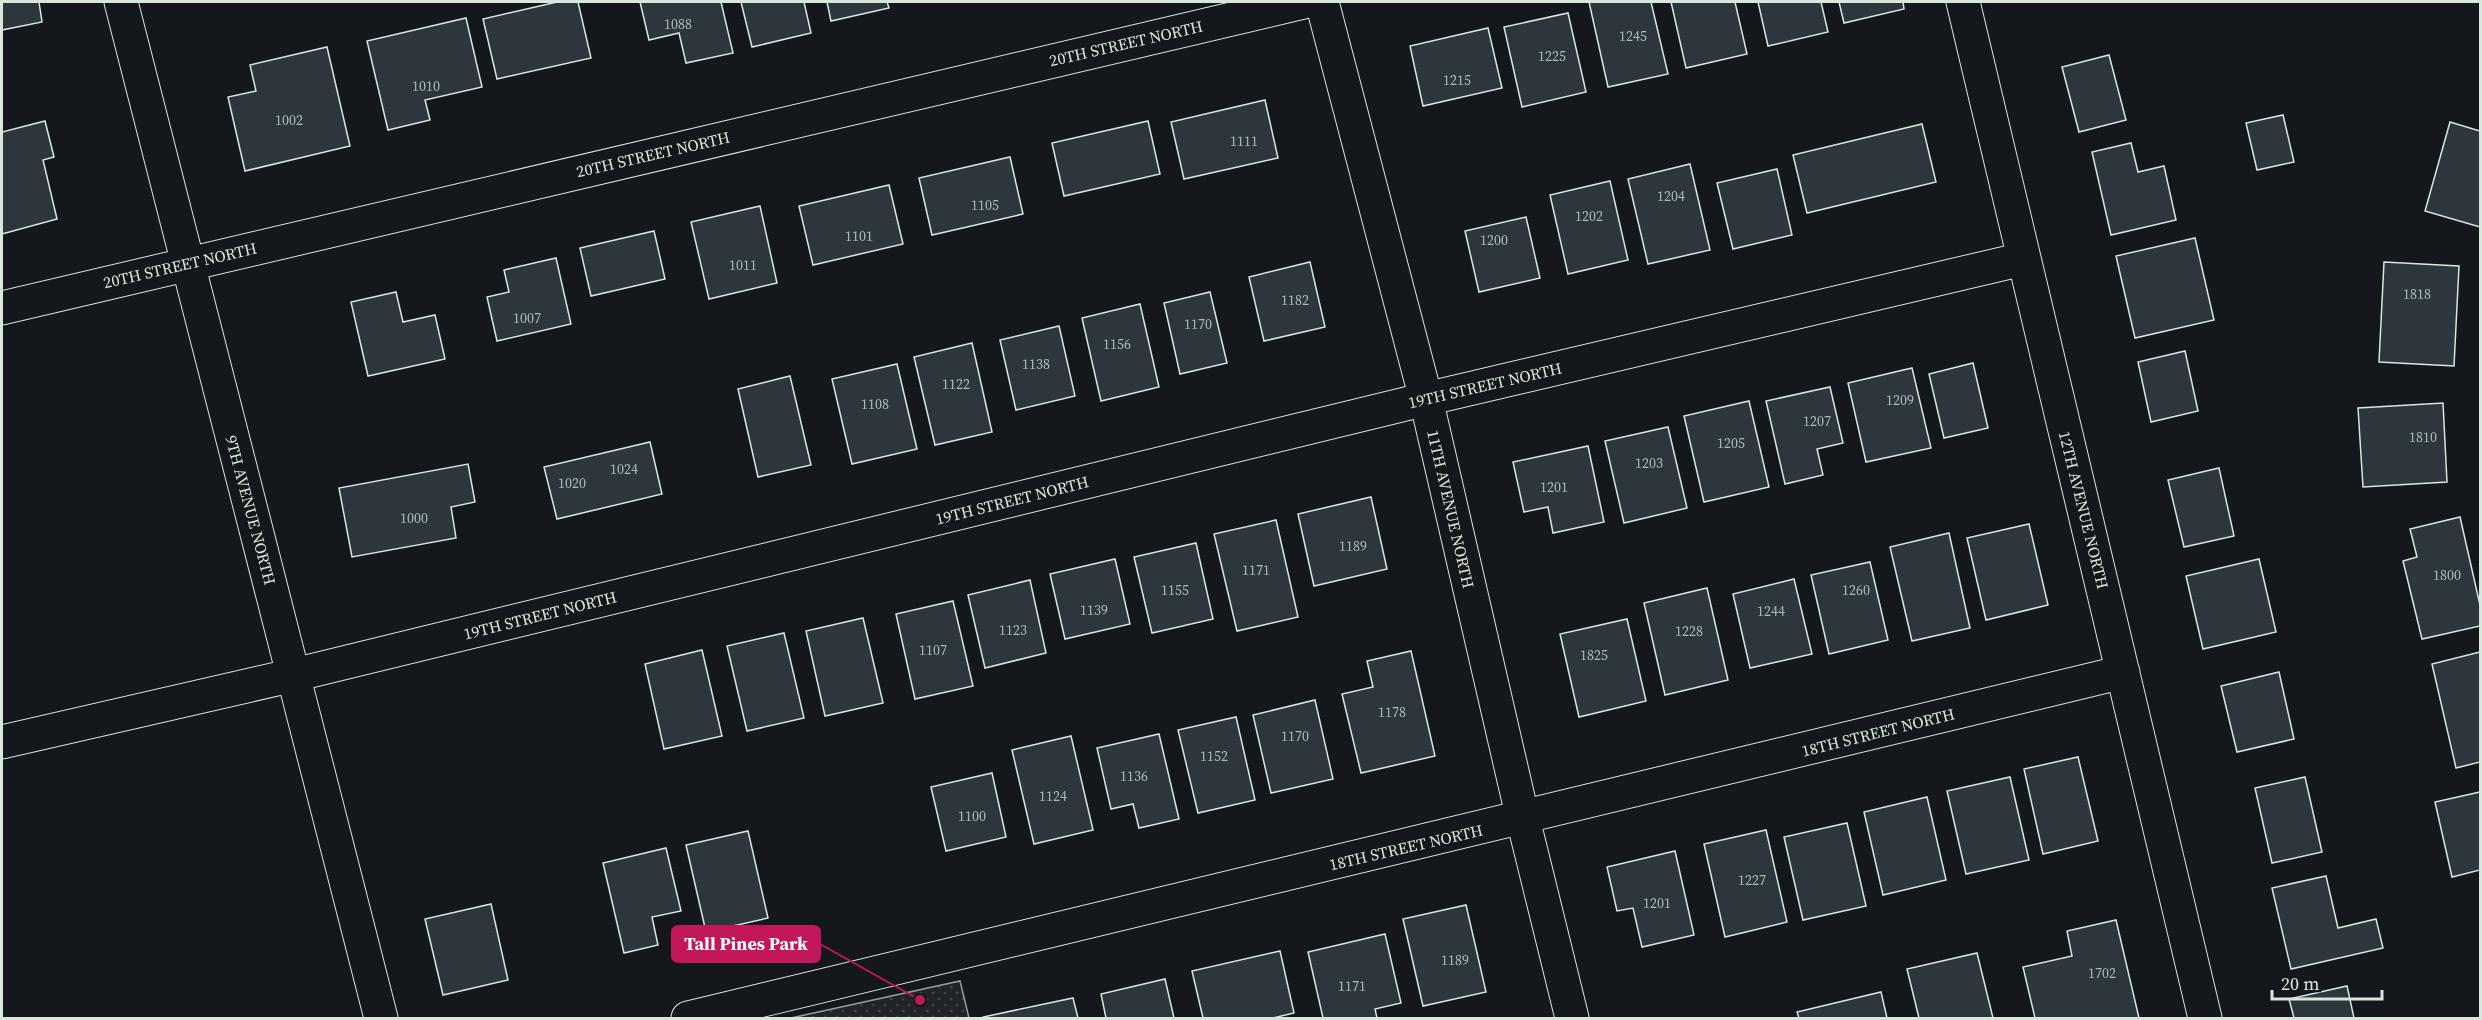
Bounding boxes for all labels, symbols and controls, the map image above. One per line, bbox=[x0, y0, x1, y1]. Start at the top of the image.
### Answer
house number: 1088 bbox=[664, 14, 692, 34]
street label: 20TH STREET NORTH bbox=[1047, 15, 1205, 71]
house number: 1245 bbox=[1619, 26, 1647, 46]
house number: 1225 bbox=[1538, 46, 1566, 66]
house number: 1215 bbox=[1443, 70, 1471, 90]
house number: 1010 bbox=[412, 76, 440, 96]
house number: 1002 bbox=[275, 110, 303, 130]
street label: 20TH STREET NORTH bbox=[574, 126, 732, 182]
house number: 1111 bbox=[1230, 131, 1258, 151]
house number: 1204 bbox=[1657, 186, 1685, 206]
house number: 1105 bbox=[971, 195, 999, 215]
house number: 1202 bbox=[1575, 206, 1603, 226]
house number: 1101 bbox=[845, 226, 873, 246]
house number: 1200 bbox=[1480, 230, 1508, 250]
street label: 20TH STREET NORTH bbox=[101, 237, 259, 293]
house number: 1011 bbox=[729, 255, 757, 275]
house number: 1818 bbox=[2403, 284, 2431, 304]
house number: 1182 bbox=[1281, 290, 1309, 310]
house number: 1007 bbox=[513, 308, 541, 328]
house number: 1170 bbox=[1184, 314, 1212, 334]
house number: 1156 bbox=[1103, 334, 1131, 354]
house number: 1138 bbox=[1022, 354, 1050, 374]
street label: 19TH STREET NORTH bbox=[1406, 357, 1564, 413]
house number: 1122 bbox=[942, 374, 970, 394]
house number: 1209 bbox=[1886, 390, 1914, 410]
house number: 1108 bbox=[861, 394, 889, 414]
house number: 1207 bbox=[1803, 411, 1831, 431]
house number: 1810 bbox=[2409, 427, 2437, 447]
street label: 11TH AVENUE NORTH bbox=[1422, 428, 1480, 590]
street label: 12TH AVENUE NORTH bbox=[2054, 429, 2114, 591]
street label: 9TH AVENUE NORTH bbox=[220, 433, 282, 587]
house number: 1205 bbox=[1717, 433, 1745, 453]
house number: 1203 bbox=[1635, 453, 1663, 473]
house number: 1024 bbox=[610, 459, 638, 479]
street label: 19TH STREET NORTH bbox=[933, 470, 1091, 530]
house number: 1020 bbox=[558, 473, 586, 493]
house number: 1201 bbox=[1540, 477, 1568, 497]
house number: 1000 bbox=[400, 508, 428, 528]
house number: 1189 bbox=[1339, 536, 1367, 556]
house number: 1171 bbox=[1242, 560, 1270, 580]
house number: 1800 bbox=[2433, 565, 2461, 585]
house number: 1155 bbox=[1161, 580, 1189, 600]
house number: 1260 bbox=[1842, 580, 1870, 600]
street label: 19TH STREET NORTH bbox=[461, 585, 619, 645]
house number: 1139 bbox=[1080, 600, 1108, 620]
house number: 1244 bbox=[1757, 601, 1785, 621]
house number: 1123 bbox=[999, 620, 1027, 640]
house number: 1228 bbox=[1675, 621, 1703, 641]
house number: 1107 bbox=[919, 640, 947, 660]
house number: 1825 bbox=[1580, 645, 1608, 665]
house number: 1178 bbox=[1378, 702, 1406, 722]
street label: 18TH STREET NORTH bbox=[1799, 702, 1957, 762]
house number: 1170 bbox=[1281, 726, 1309, 746]
house number: 1152 bbox=[1200, 746, 1228, 766]
house number: 1136 bbox=[1120, 766, 1148, 786]
house number: 1124 bbox=[1039, 786, 1067, 806]
house number: 1100 bbox=[958, 806, 986, 826]
street label: 18TH STREET NORTH bbox=[1327, 819, 1485, 875]
house number: 1227 bbox=[1738, 870, 1766, 890]
house number: 1201 bbox=[1643, 893, 1671, 913]
callout: Tall Pines Park bbox=[672, 926, 820, 962]
text: Tall Pines Park bbox=[684, 931, 808, 956]
house number: 1189 bbox=[1441, 950, 1469, 970]
house number: 1702 bbox=[2088, 963, 2116, 983]
scale bar bbox=[2272, 963, 2382, 1001]
text: 20 m bbox=[2281, 971, 2319, 996]
house number: 1171 bbox=[1338, 976, 1366, 996]

